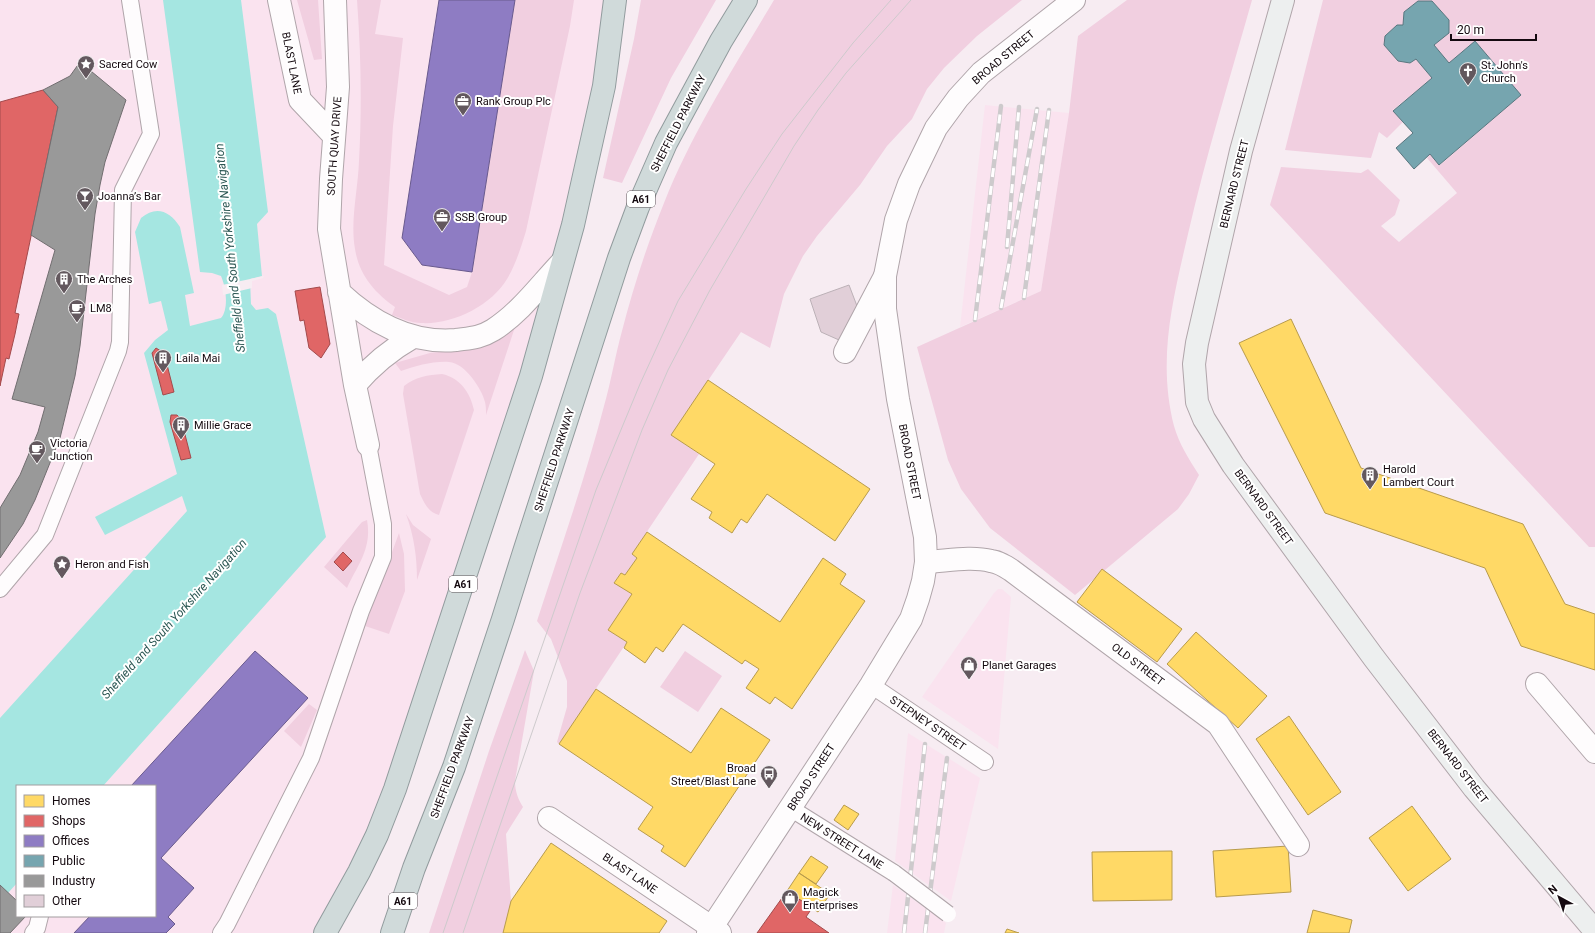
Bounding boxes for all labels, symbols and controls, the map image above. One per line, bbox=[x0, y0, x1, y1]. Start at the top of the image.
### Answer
scale bar bbox=[1451, 16, 1536, 42]
text: 20 m bbox=[1457, 23, 1484, 37]
street label: BROAD STREET bbox=[970, 27, 1037, 87]
street label: BLAST LANE bbox=[279, 31, 304, 95]
place icon: Sacred Cow bbox=[76, 54, 96, 79]
place label: Sacred Cow bbox=[99, 58, 158, 71]
place label: St. John's Church bbox=[1481, 59, 1528, 85]
church icon: St. John's Church bbox=[1458, 61, 1478, 86]
street label: SHEFFIELD PARKWAY bbox=[648, 72, 709, 174]
office icon: Rank Group Plc bbox=[453, 91, 473, 116]
place label: Rank Group Plc bbox=[476, 95, 551, 108]
street label: SOUTH QUAY DRIVE bbox=[325, 96, 344, 196]
street label: BERNARD STREET bbox=[1217, 138, 1252, 230]
water label: Sheffield and South Yorkshire Navigation bbox=[212, 143, 248, 353]
bar icon: Joanna’s Bar bbox=[75, 186, 95, 211]
place label: Joanna’s Bar bbox=[98, 190, 161, 203]
road number: A61 bbox=[627, 191, 655, 207]
office icon: SSB Group bbox=[432, 207, 452, 232]
place label: SSB Group bbox=[455, 211, 507, 224]
building icon: The Arches bbox=[54, 269, 74, 294]
place label: The Arches bbox=[77, 273, 133, 286]
cafe icon: LM8 bbox=[67, 298, 87, 323]
place label: LM8 bbox=[90, 302, 112, 315]
building icon: Laila Mai bbox=[153, 348, 173, 373]
place label: Laila Mai bbox=[176, 352, 220, 365]
street label: SHEFFIELD PARKWAY bbox=[532, 407, 577, 513]
building icon: Millie Grace bbox=[171, 415, 191, 440]
place label: Millie Grace bbox=[194, 419, 252, 432]
street label: BROAD STREET bbox=[896, 423, 923, 502]
place label: Victoria Junction bbox=[50, 437, 93, 463]
cafe icon: Victoria Junction bbox=[27, 439, 47, 464]
place label: Harold Lambert Court bbox=[1383, 463, 1454, 489]
building icon: Harold Lambert Court bbox=[1360, 465, 1380, 490]
street label: BERNARD STREET bbox=[1232, 467, 1296, 548]
water label: Sheffield and South Yorkshire Navigation bbox=[98, 536, 250, 702]
place icon: Heron and Fish bbox=[52, 554, 72, 579]
place label: Heron and Fish bbox=[75, 558, 149, 571]
road number: A61 bbox=[449, 576, 477, 592]
street label: OLD STREET bbox=[1109, 640, 1167, 689]
shop icon: Planet Garages bbox=[959, 655, 979, 680]
place label: Planet Garages bbox=[982, 659, 1057, 672]
street label: STEPNEY STREET bbox=[887, 693, 969, 754]
street label: SHEFFIELD PARKWAY bbox=[428, 714, 477, 820]
street label: BERNARD STREET bbox=[1425, 727, 1491, 806]
street label: BROAD STREET bbox=[785, 741, 838, 813]
place label: Broad Street/Blast Lane bbox=[671, 762, 756, 788]
bus stop icon: Broad Street/Blast Lane bbox=[759, 764, 779, 789]
legend bbox=[16, 785, 156, 917]
text: Homes bbox=[52, 794, 90, 808]
street label: NEW STREET LANE bbox=[798, 811, 886, 872]
text: Shops bbox=[52, 814, 86, 828]
text: Offices bbox=[52, 834, 89, 848]
street label: BLAST LANE bbox=[600, 850, 659, 896]
text: Public bbox=[52, 854, 85, 868]
text: Industry bbox=[52, 874, 96, 888]
north arrow bbox=[1539, 877, 1579, 917]
text: N bbox=[1546, 882, 1560, 897]
place label: Magick Enterprises bbox=[803, 886, 859, 912]
shop icon: Magick Enterprises bbox=[780, 888, 800, 913]
road number: A61 bbox=[389, 893, 417, 909]
text: Other bbox=[52, 894, 81, 908]

